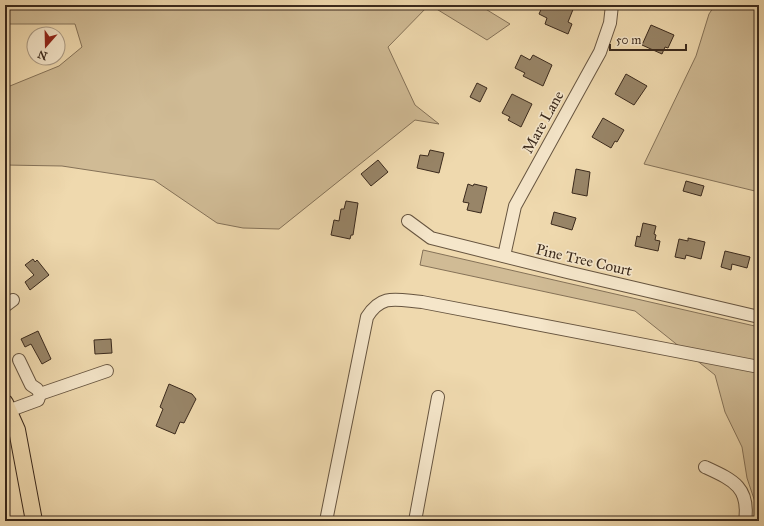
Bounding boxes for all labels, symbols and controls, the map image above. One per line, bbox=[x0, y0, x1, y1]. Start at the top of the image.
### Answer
north arrow bbox=[26, 26, 66, 66]
scale bar bbox=[610, 26, 686, 52]
text: 50 m bbox=[616, 33, 641, 47]
text: N bbox=[36, 47, 49, 63]
street label: Mare Lane bbox=[519, 88, 567, 156]
street label: Pine Tree Court bbox=[534, 240, 635, 280]

